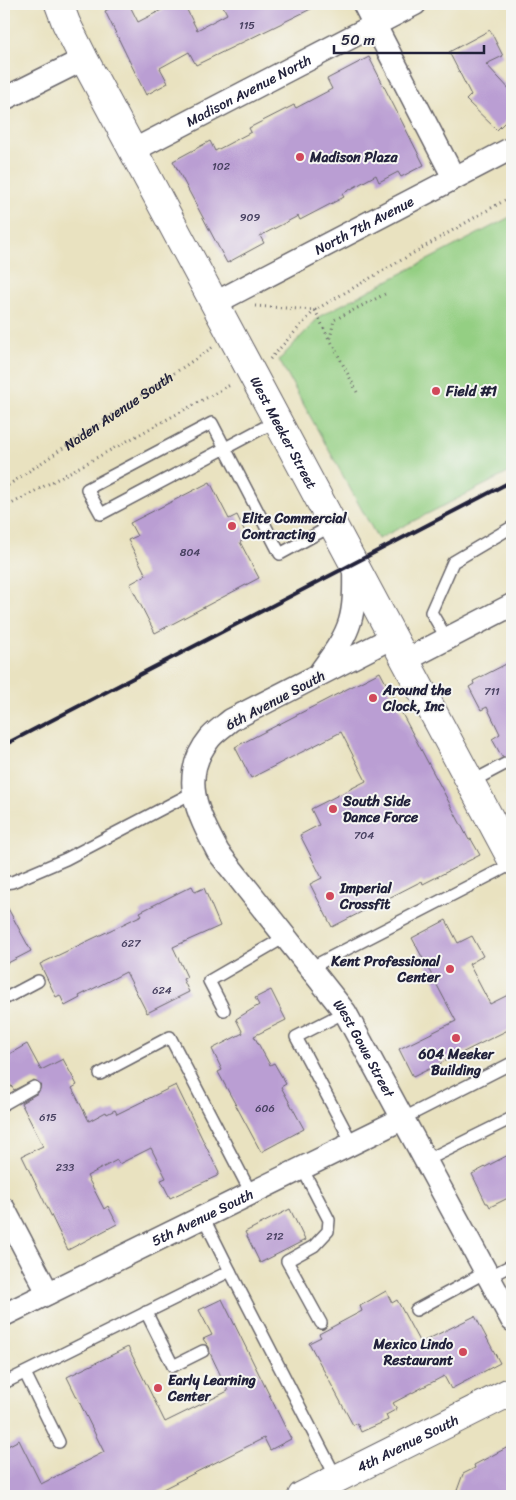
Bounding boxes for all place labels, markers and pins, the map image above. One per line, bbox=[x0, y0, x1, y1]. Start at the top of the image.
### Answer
place label: Madison Plaza bbox=[309, 145, 398, 170]
marker: Madison Plaza bbox=[294, 151, 306, 163]
place label: Field #1 bbox=[445, 379, 497, 404]
marker: Field #1 bbox=[430, 385, 442, 397]
place label: Elite Commercial Contracting bbox=[241, 506, 348, 547]
marker: Elite Commercial Contracting bbox=[226, 520, 238, 532]
place label: Around the Clock, Inc bbox=[382, 678, 452, 719]
marker: Around the Clock, Inc bbox=[367, 692, 379, 704]
place label: South Side Dance Force bbox=[342, 789, 419, 830]
marker: South Side Dance Force bbox=[327, 803, 339, 815]
place label: Imperial Crossfit bbox=[339, 876, 393, 917]
marker: Imperial Crossfit bbox=[324, 890, 336, 902]
place label: Kent Professional Center bbox=[330, 949, 441, 990]
marker: Kent Professional Center bbox=[444, 963, 456, 975]
marker: 604 Meeker Building bbox=[450, 1032, 462, 1044]
place label: 604 Meeker Building bbox=[418, 1042, 495, 1083]
place label: Mexico Lindo Restaurant bbox=[372, 1332, 454, 1373]
marker: Mexico Lindo Restaurant bbox=[457, 1346, 469, 1358]
place label: Early Learning Center bbox=[167, 1368, 257, 1409]
marker: Early Learning Center bbox=[152, 1382, 164, 1394]

